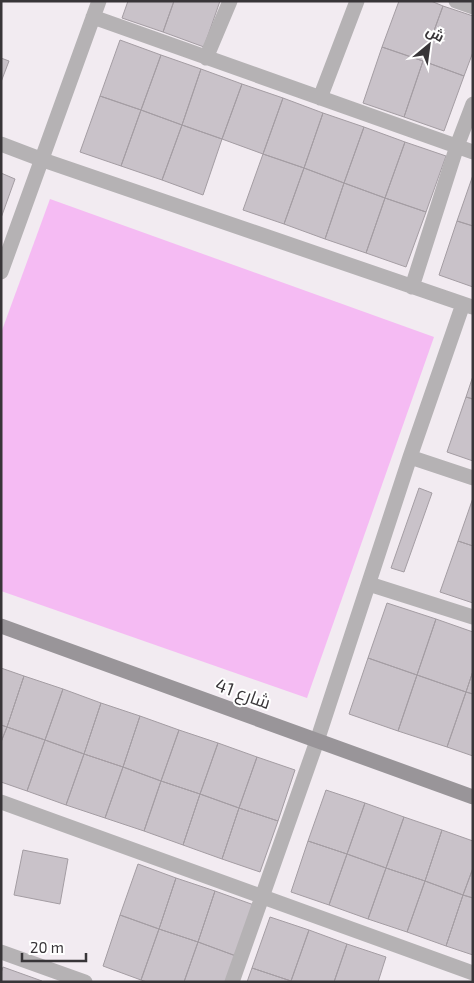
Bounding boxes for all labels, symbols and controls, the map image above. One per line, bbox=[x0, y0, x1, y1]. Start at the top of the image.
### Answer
north arrow bbox=[404, 20, 454, 70]
text: ش bbox=[423, 21, 448, 46]
street label: شارع 41 bbox=[212, 673, 274, 715]
scale bar bbox=[22, 930, 86, 962]
text: 20 m bbox=[30, 938, 64, 956]

